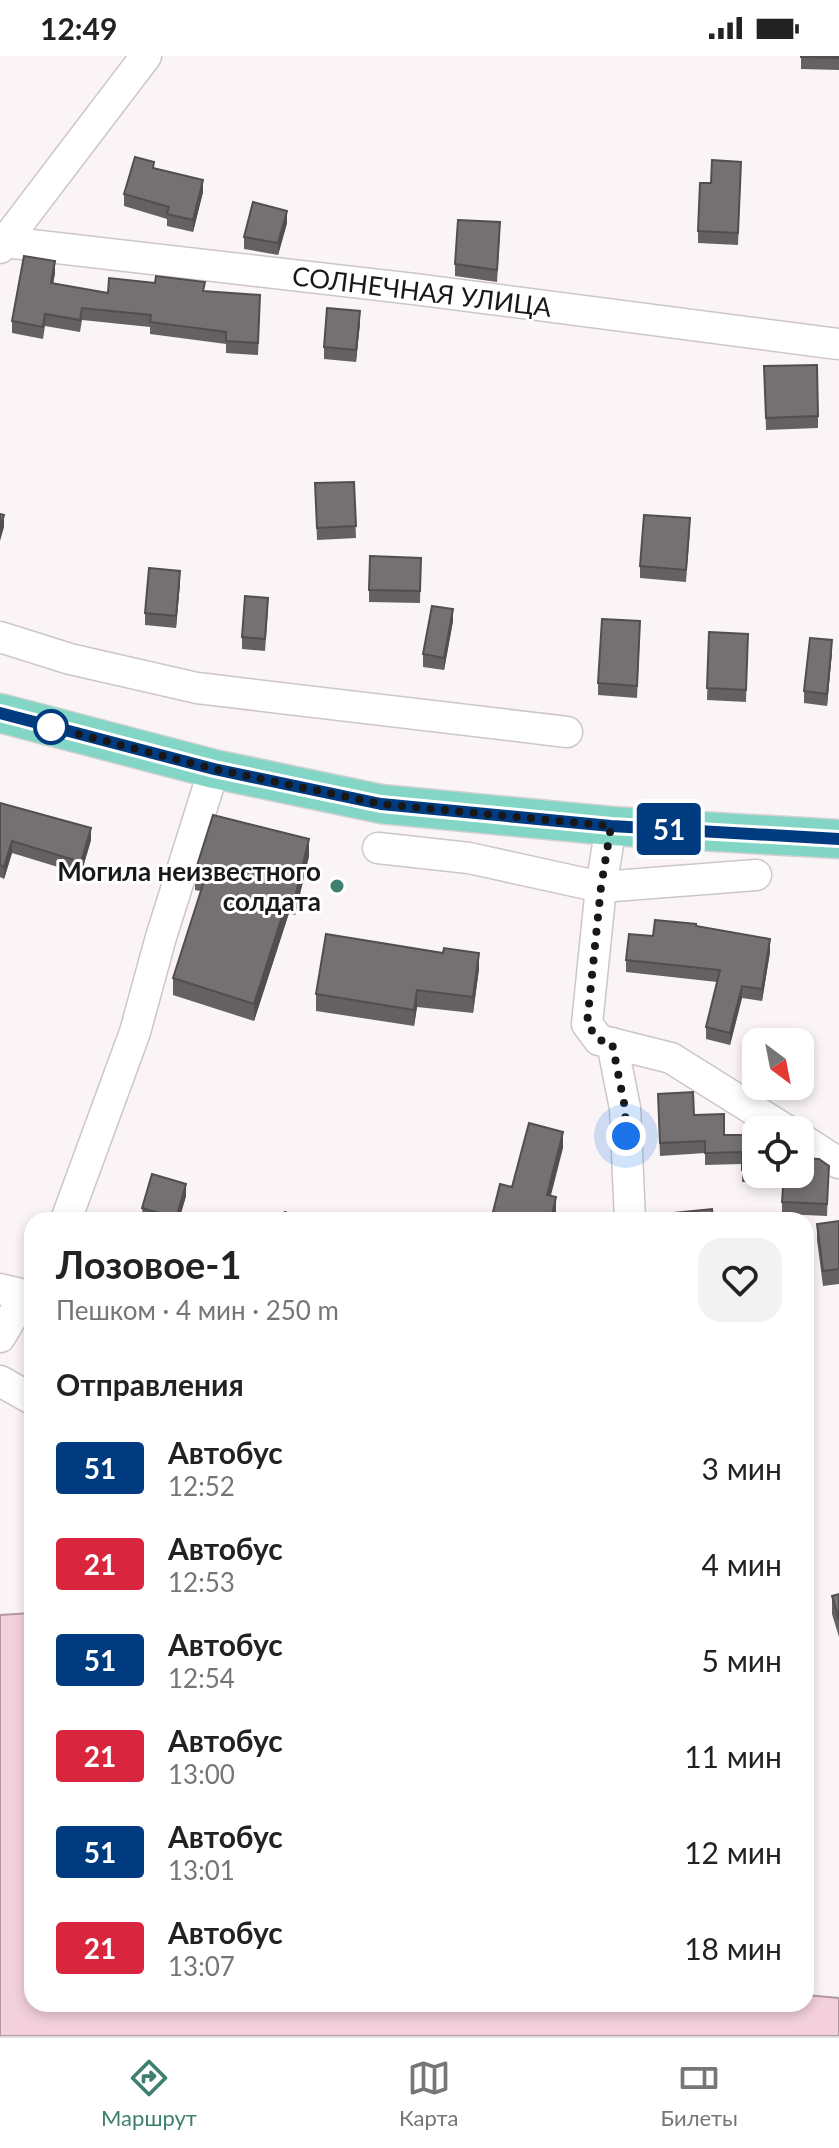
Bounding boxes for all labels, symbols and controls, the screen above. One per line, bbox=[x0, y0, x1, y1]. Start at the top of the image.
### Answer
text: 12:49 bbox=[40, 10, 117, 46]
street label: СОЛНЕЧНАЯ УЛИЦА bbox=[291, 259, 554, 323]
unlabelled marker bbox=[34, 710, 68, 744]
line badge: 51 bbox=[633, 803, 705, 855]
text: 51 bbox=[653, 812, 685, 846]
place label: Могила неизвестного солдата bbox=[57, 855, 321, 917]
marker: Могила неизвестного солдата bbox=[328, 877, 346, 895]
north arrow bbox=[742, 1028, 814, 1100]
map controls bbox=[742, 1028, 814, 1188]
your location bbox=[606, 1116, 646, 1156]
button: locate bbox=[742, 1116, 814, 1188]
button: heart bbox=[698, 1238, 782, 1322]
text: Лозовое-1 bbox=[56, 1241, 242, 1287]
text: Пешком · 4 мин · 250 m bbox=[56, 1294, 339, 1326]
text: Отправления bbox=[56, 1366, 244, 1402]
text: Автобус bbox=[168, 1434, 283, 1470]
text: 3 мин bbox=[702, 1450, 782, 1486]
text: 51 bbox=[84, 1451, 116, 1485]
text: 12:52 bbox=[168, 1470, 235, 1502]
text: Автобус bbox=[168, 1530, 283, 1566]
text: 4 мин bbox=[702, 1546, 782, 1582]
text: 21 bbox=[84, 1547, 116, 1581]
text: 12:53 bbox=[168, 1566, 235, 1598]
text: Автобус bbox=[168, 1626, 283, 1662]
text: 5 мин bbox=[702, 1642, 782, 1678]
text: 51 bbox=[84, 1643, 116, 1677]
text: 12:54 bbox=[168, 1662, 235, 1694]
text: Автобус bbox=[168, 1722, 283, 1758]
text: 11 мин bbox=[684, 1738, 782, 1774]
text: 21 bbox=[84, 1739, 116, 1773]
text: 13:00 bbox=[168, 1758, 235, 1790]
text: Автобус bbox=[168, 1818, 283, 1854]
text: 12 мин bbox=[684, 1834, 782, 1870]
text: 51 bbox=[84, 1835, 116, 1869]
text: 13:01 bbox=[168, 1854, 235, 1886]
text: Автобус bbox=[168, 1914, 283, 1950]
text: 18 мин bbox=[684, 1930, 782, 1966]
text: 21 bbox=[84, 1931, 116, 1965]
text: 13:07 bbox=[168, 1950, 235, 1982]
tab: Маршрут bbox=[101, 2056, 197, 2131]
tab: Карта bbox=[399, 2056, 459, 2131]
tab: Билеты bbox=[661, 2056, 738, 2131]

